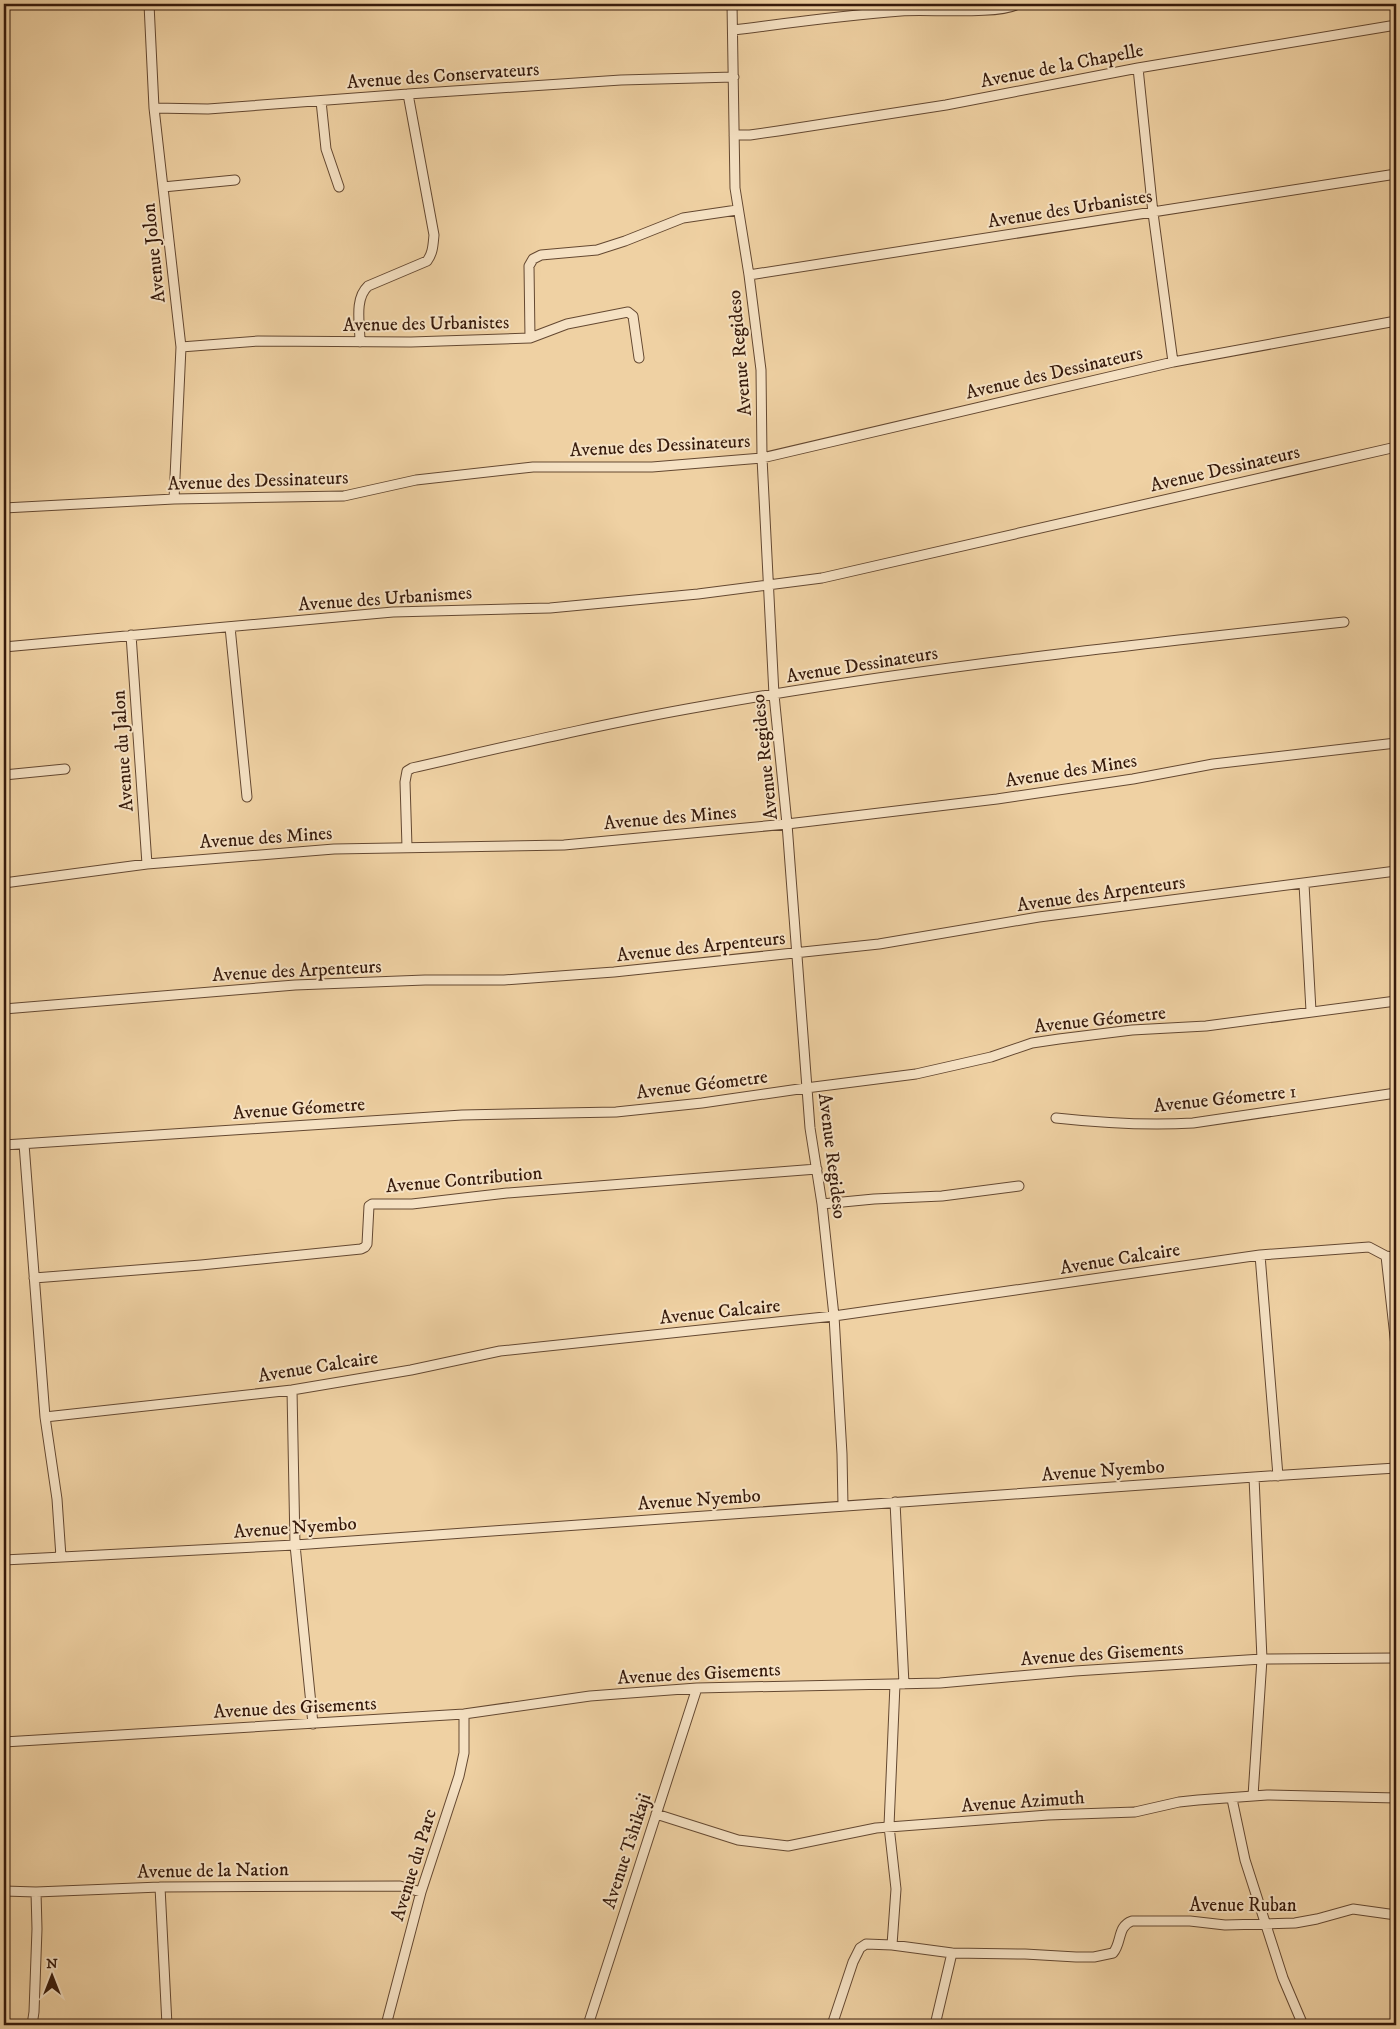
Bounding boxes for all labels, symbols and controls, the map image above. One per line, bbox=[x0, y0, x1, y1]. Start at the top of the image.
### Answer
street label: Avenue de la Chapelle bbox=[979, 39, 1146, 93]
street label: Avenue des Conservateurs bbox=[346, 58, 540, 94]
street label: Avenue des Urbanistes bbox=[986, 185, 1154, 233]
street label: Avenue Jolon bbox=[137, 202, 171, 304]
street label: Avenue Regideso bbox=[723, 289, 757, 417]
street label: Avenue des Urbanistes bbox=[343, 311, 509, 337]
street label: Avenue des Dessinateurs bbox=[963, 341, 1145, 405]
street label: Avenue des Dessinateurs bbox=[569, 430, 751, 462]
street label: Avenue Dessinateurs bbox=[1148, 441, 1302, 497]
street label: Avenue des Dessinateurs bbox=[167, 466, 349, 496]
street label: Avenue des Urbanismes bbox=[297, 581, 473, 617]
street label: Avenue Dessinateurs bbox=[785, 642, 939, 688]
street label: Avenue du Jalon bbox=[107, 689, 139, 812]
street label: Avenue Regideso bbox=[747, 693, 783, 821]
street label: Avenue des Mines bbox=[1004, 749, 1138, 793]
street label: Avenue des Mines bbox=[603, 801, 737, 835]
street label: Avenue des Mines bbox=[199, 822, 333, 854]
street label: Avenue des Arpenteurs bbox=[1015, 871, 1187, 917]
street label: Avenue des Arpenteurs bbox=[615, 927, 787, 967]
street label: Avenue des Arpenteurs bbox=[212, 955, 382, 987]
street label: Avenue Géometre bbox=[1033, 1002, 1167, 1038]
street label: Avenue Géometre bbox=[635, 1066, 769, 1104]
street label: Avenue Géometre 1 bbox=[1152, 1080, 1298, 1118]
street label: Avenue Regideso bbox=[813, 1092, 851, 1220]
street label: Avenue Géometre bbox=[232, 1093, 366, 1125]
street label: Avenue Contribution bbox=[385, 1162, 543, 1198]
street label: Avenue Calcaire bbox=[1058, 1238, 1182, 1280]
street label: Avenue Calcaire bbox=[658, 1294, 782, 1330]
street label: Avenue Calcaire bbox=[256, 1346, 380, 1388]
street label: Avenue Nyembo bbox=[1041, 1455, 1165, 1487]
street label: Avenue Nyembo bbox=[637, 1484, 761, 1516]
street label: Avenue Nyembo bbox=[233, 1512, 357, 1544]
street label: Avenue des Gisements bbox=[1020, 1637, 1184, 1671]
street label: Avenue des Gisements bbox=[617, 1658, 781, 1690]
street label: Avenue des Gisements bbox=[213, 1692, 377, 1724]
street label: Avenue Azimuth bbox=[961, 1786, 1085, 1818]
street label: Avenue Tshikaji bbox=[598, 1790, 656, 1912]
street label: Avenue du Parc bbox=[386, 1806, 442, 1924]
street label: Avenue de la Nation bbox=[137, 1858, 289, 1884]
street label: Avenue Ruban bbox=[1189, 1894, 1297, 1917]
north arrow bbox=[28, 1952, 78, 2002]
text: N bbox=[46, 1955, 58, 1973]

